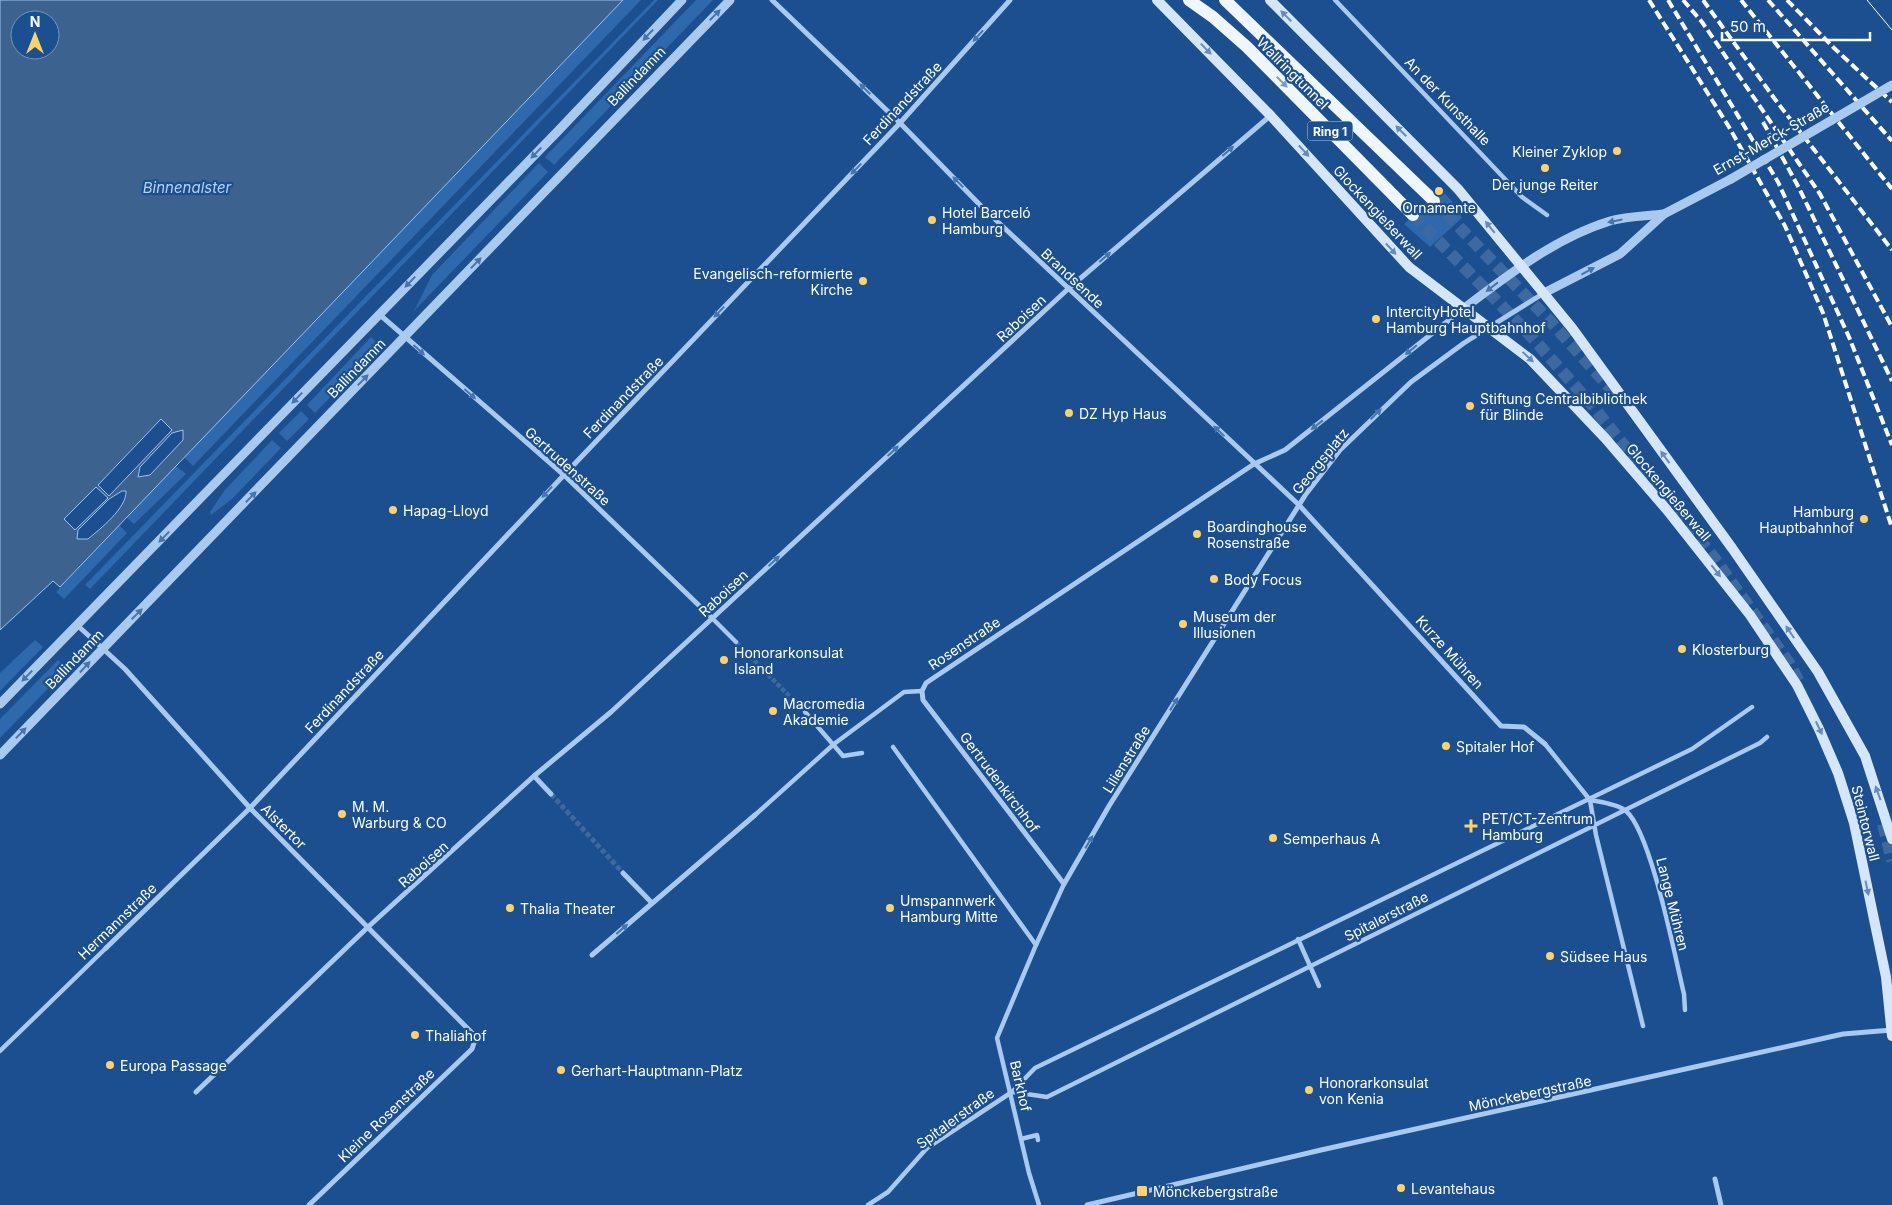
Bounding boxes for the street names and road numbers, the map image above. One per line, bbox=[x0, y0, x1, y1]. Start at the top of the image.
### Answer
street label: Wallringtunnel bbox=[1254, 34, 1332, 112]
street label: Ballindamm bbox=[603, 43, 669, 109]
street label: An der Kunsthalle bbox=[1401, 53, 1495, 149]
street label: Ferdinandstraße bbox=[859, 58, 945, 148]
street label: Ernst-Merck-Straße bbox=[1710, 98, 1832, 178]
road number: Ring 1 bbox=[1308, 122, 1352, 140]
street label: Glockengießerwall bbox=[1330, 161, 1426, 263]
street label: Brandsende bbox=[1038, 245, 1108, 311]
street label: Raboisen bbox=[993, 291, 1049, 345]
street label: Ballindamm bbox=[323, 335, 389, 401]
street label: Ferdinandstraße bbox=[579, 352, 667, 442]
street label: Gertrudenstraße bbox=[522, 423, 614, 509]
street label: Georgsplatz bbox=[1288, 425, 1352, 497]
street label: Glockengießerwall bbox=[1623, 440, 1715, 544]
street label: Raboisen bbox=[695, 566, 751, 620]
street label: Kurze Mühren bbox=[1413, 612, 1487, 692]
street label: Rosenstraße bbox=[925, 613, 1003, 673]
street label: Ballindamm bbox=[41, 626, 107, 692]
street label: Ferdinandstraße bbox=[301, 646, 387, 736]
street label: Lilienstraße bbox=[1099, 722, 1153, 796]
street label: Gertrudenkirchhof bbox=[957, 728, 1043, 836]
street label: Steintorwall bbox=[1848, 783, 1884, 863]
street label: Alstertor bbox=[258, 800, 310, 852]
street label: Raboisen bbox=[395, 837, 451, 891]
street label: Lange Mühren bbox=[1653, 856, 1693, 952]
street label: Hermannstraße bbox=[74, 879, 160, 963]
street label: Spitalerstraße bbox=[1341, 888, 1431, 944]
street label: Barkhof bbox=[1007, 1059, 1035, 1113]
street label: Kleine Rosenstraße bbox=[334, 1065, 438, 1165]
street label: Mönckebergstraße bbox=[1467, 1072, 1593, 1114]
street label: Spitalerstraße bbox=[913, 1084, 997, 1152]

